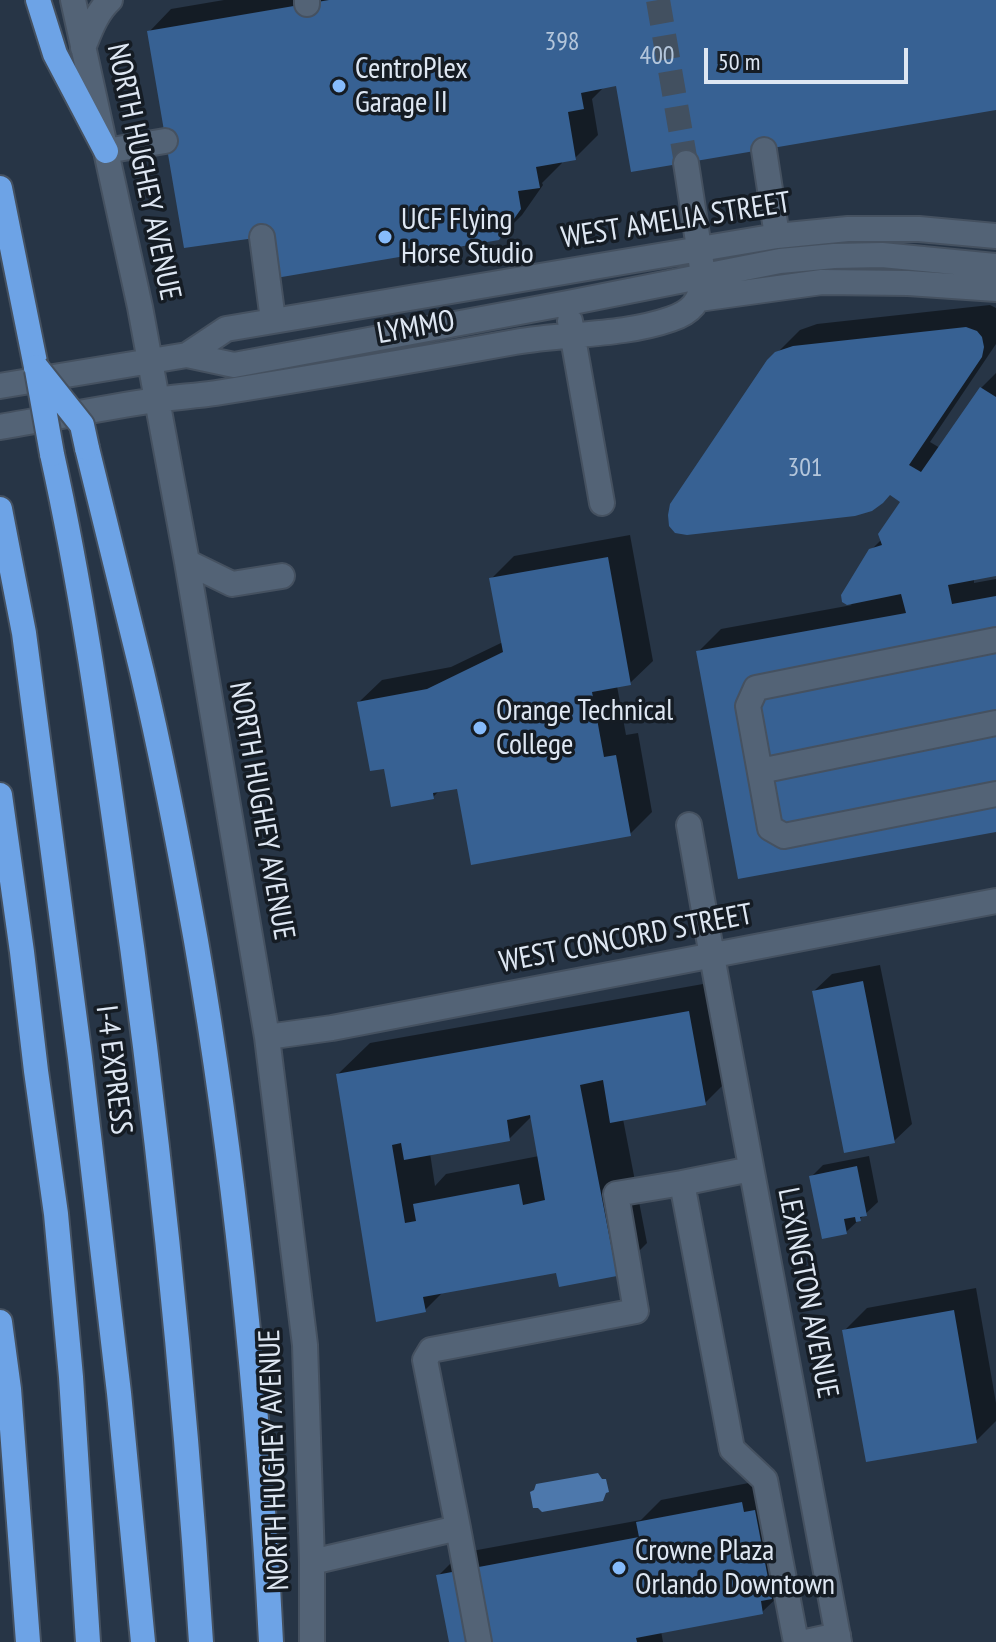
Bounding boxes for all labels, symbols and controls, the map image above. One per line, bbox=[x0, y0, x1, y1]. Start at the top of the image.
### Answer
house number: 398 bbox=[544, 27, 580, 59]
scale bar bbox=[708, 32, 912, 82]
street label: NORTH HUGHEY AVENUE bbox=[98, 40, 188, 304]
house number: 400 bbox=[639, 41, 675, 73]
text: 50 m bbox=[718, 46, 760, 77]
place label: CentroPlex Garage II bbox=[355, 51, 468, 122]
marker: CentroPlex Garage II bbox=[330, 77, 348, 95]
street label: WEST AMELIA STREET bbox=[559, 185, 793, 257]
place label: UCF Flying Horse Studio bbox=[401, 202, 534, 272]
marker: UCF Flying Horse Studio bbox=[376, 228, 394, 246]
street label: LYMMO bbox=[374, 303, 458, 353]
house number: 301 bbox=[787, 453, 823, 485]
street label: NORTH HUGHEY AVENUE bbox=[221, 679, 301, 943]
place label: Orange Technical College bbox=[496, 693, 673, 764]
marker: Orange Technical College bbox=[471, 719, 489, 737]
street label: WEST CONCORD STREET bbox=[496, 897, 756, 981]
street label: I-4 EXPRESS bbox=[87, 1003, 139, 1137]
street label: LEXINGTON AVENUE bbox=[769, 1185, 845, 1401]
street label: NORTH HUGHEY AVENUE bbox=[252, 1329, 298, 1591]
place label: Crowne Plaza Orlando Downtown bbox=[635, 1533, 835, 1604]
marker: Crowne Plaza Orlando Downtown bbox=[610, 1559, 628, 1577]

